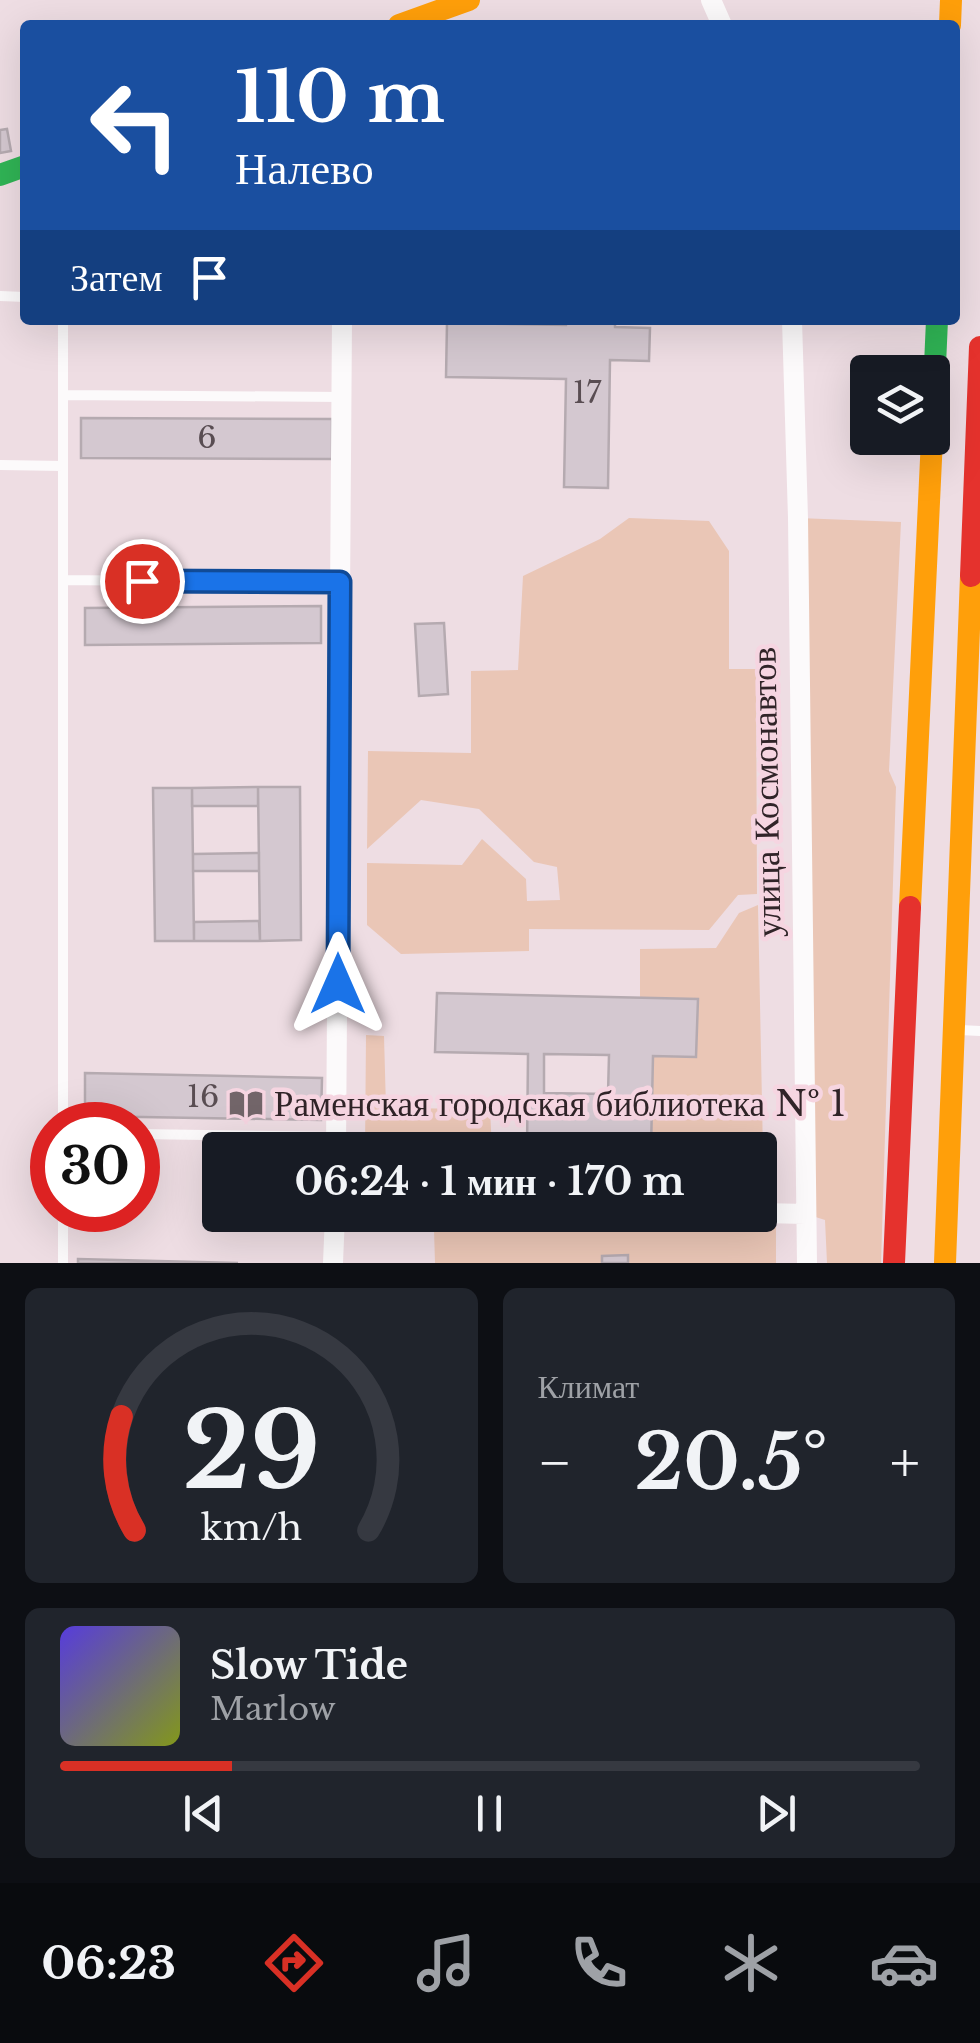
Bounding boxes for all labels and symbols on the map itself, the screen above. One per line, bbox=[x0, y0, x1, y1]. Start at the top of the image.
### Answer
house number: 17 bbox=[573, 374, 602, 411]
house number: 6 bbox=[197, 419, 217, 456]
pin bbox=[100, 539, 185, 624]
street label: улица Космонавтов bbox=[741, 646, 790, 938]
position arrow bbox=[286, 932, 390, 1036]
house number: 16 bbox=[187, 1078, 219, 1115]
place label: Раменская городская библиотека № 1 bbox=[274, 1082, 846, 1125]
library icon: Раменская городская библиотека № 1 bbox=[227, 1085, 265, 1123]
speed limit sign: 30 bbox=[30, 1102, 160, 1232]

